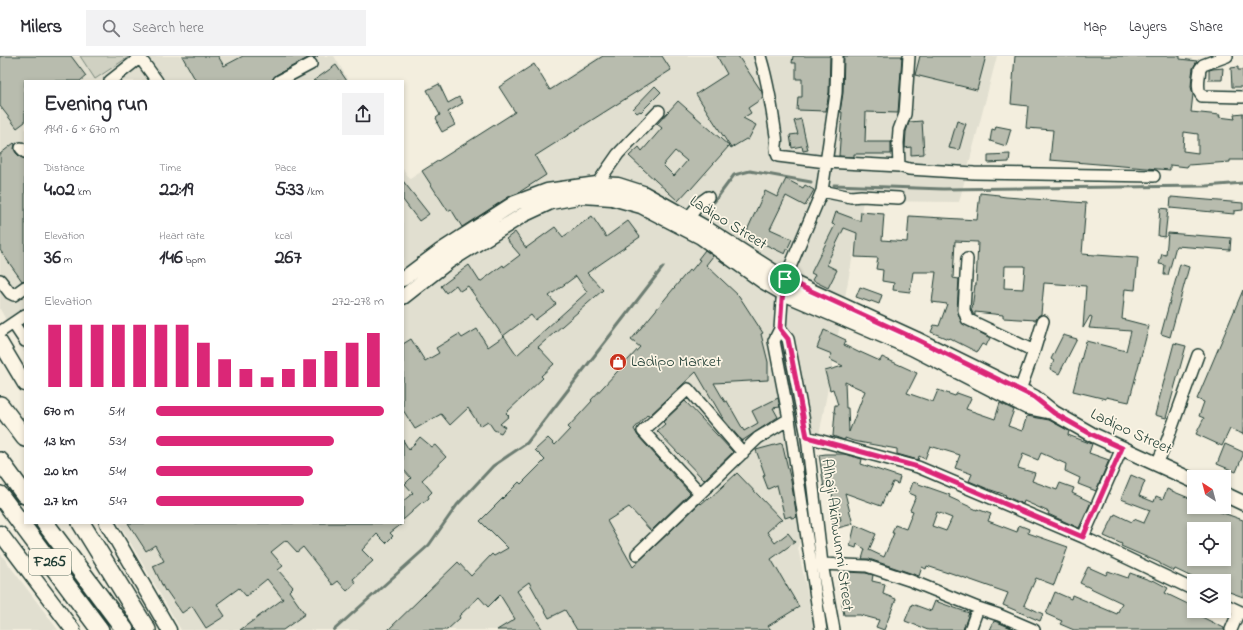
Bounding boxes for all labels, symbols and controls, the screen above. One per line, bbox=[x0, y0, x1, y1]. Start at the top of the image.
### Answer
search box bbox=[86, 10, 366, 46]
text: Milers bbox=[20, 14, 62, 41]
icon: search bbox=[100, 17, 122, 39]
text: Search here bbox=[132, 17, 204, 39]
text: Map bbox=[1083, 17, 1107, 38]
text: Layers bbox=[1129, 17, 1167, 38]
text: Share bbox=[1189, 17, 1223, 38]
text: Evening run bbox=[44, 89, 148, 121]
button: share bbox=[342, 93, 384, 135]
text: 19:49 · 6 × 670 m bbox=[44, 120, 119, 139]
text: Distance bbox=[44, 160, 85, 176]
text: Time bbox=[159, 160, 181, 176]
text: Pace bbox=[275, 160, 296, 176]
text: 4.02 bbox=[44, 176, 75, 205]
text: 22:19 bbox=[159, 176, 193, 205]
text: 5:33 bbox=[275, 176, 304, 205]
text: km bbox=[75, 184, 91, 200]
text: /km bbox=[304, 184, 324, 200]
street label: Ladipo Street bbox=[684, 190, 772, 257]
text: Elevation bbox=[44, 228, 84, 244]
text: Heart rate bbox=[159, 228, 204, 244]
text: kcal bbox=[275, 228, 292, 244]
text: 36 bbox=[44, 244, 61, 273]
text: 146 bbox=[159, 244, 183, 273]
text: 267 bbox=[275, 244, 302, 273]
text: m bbox=[61, 252, 72, 268]
text: bpm bbox=[183, 252, 206, 268]
pin bbox=[768, 262, 802, 296]
icon: arrive bbox=[774, 268, 796, 290]
text: Elevation bbox=[44, 292, 92, 311]
text: 272–278 m bbox=[332, 292, 384, 311]
place label: Ladipo Market bbox=[631, 350, 722, 374]
shop icon: Ladipo Market bbox=[608, 352, 628, 372]
text: 670 m bbox=[44, 402, 74, 421]
text: 5:11 bbox=[108, 402, 125, 421]
street label: Ladipo Street bbox=[1086, 403, 1176, 462]
text: 1.3 km bbox=[44, 432, 75, 451]
text: 5:31 bbox=[108, 432, 126, 451]
street label: Alhaji Akinwunmi Street bbox=[814, 457, 860, 613]
text: 2.0 km bbox=[44, 462, 78, 481]
text: 5:41 bbox=[108, 462, 126, 481]
north arrow bbox=[1187, 470, 1231, 514]
map controls bbox=[1187, 470, 1231, 618]
text: 2.7 km bbox=[44, 492, 78, 511]
text: 5:47 bbox=[108, 492, 127, 511]
button: locate bbox=[1187, 522, 1231, 566]
road number: F265 bbox=[29, 549, 71, 575]
button: layers bbox=[1187, 574, 1231, 618]

